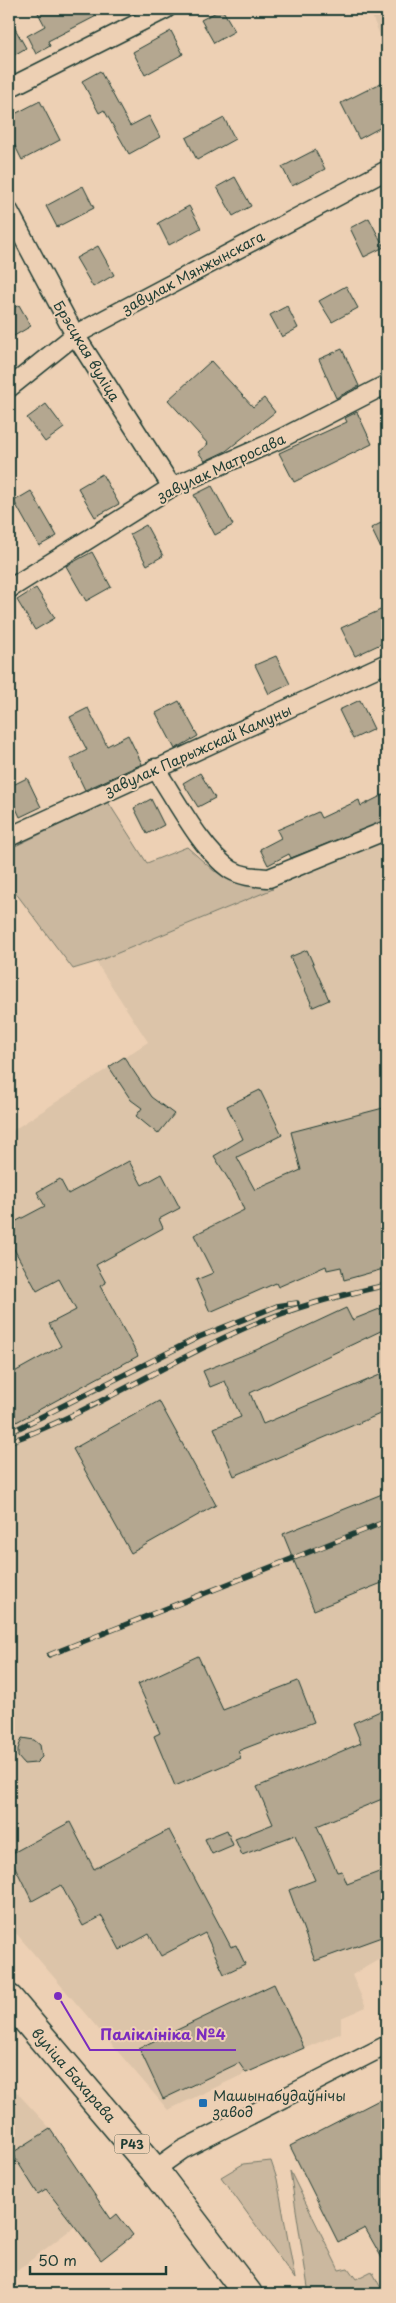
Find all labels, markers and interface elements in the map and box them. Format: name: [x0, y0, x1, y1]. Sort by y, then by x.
street label: завулак Мянжынскага: [117, 225, 268, 319]
street label: Брэсцкая вуліца: [48, 296, 126, 406]
street label: завулак Матросава: [153, 428, 289, 506]
street label: завулак Парыжскай Камуны: [100, 699, 295, 801]
callout: Паліклініка №4: [90, 2020, 236, 2050]
text: Паліклініка №4: [100, 2022, 226, 2045]
street label: вуліца Бахарава: [27, 2023, 121, 2127]
place label: Машынабудаўнічы завод: [212, 2085, 346, 2122]
marker: Машынабудаўнічы завод: [197, 2097, 209, 2109]
road number: Р43: [114, 2134, 150, 2154]
scale bar: [30, 2243, 166, 2275]
text: 50 m: [38, 2248, 77, 2271]

